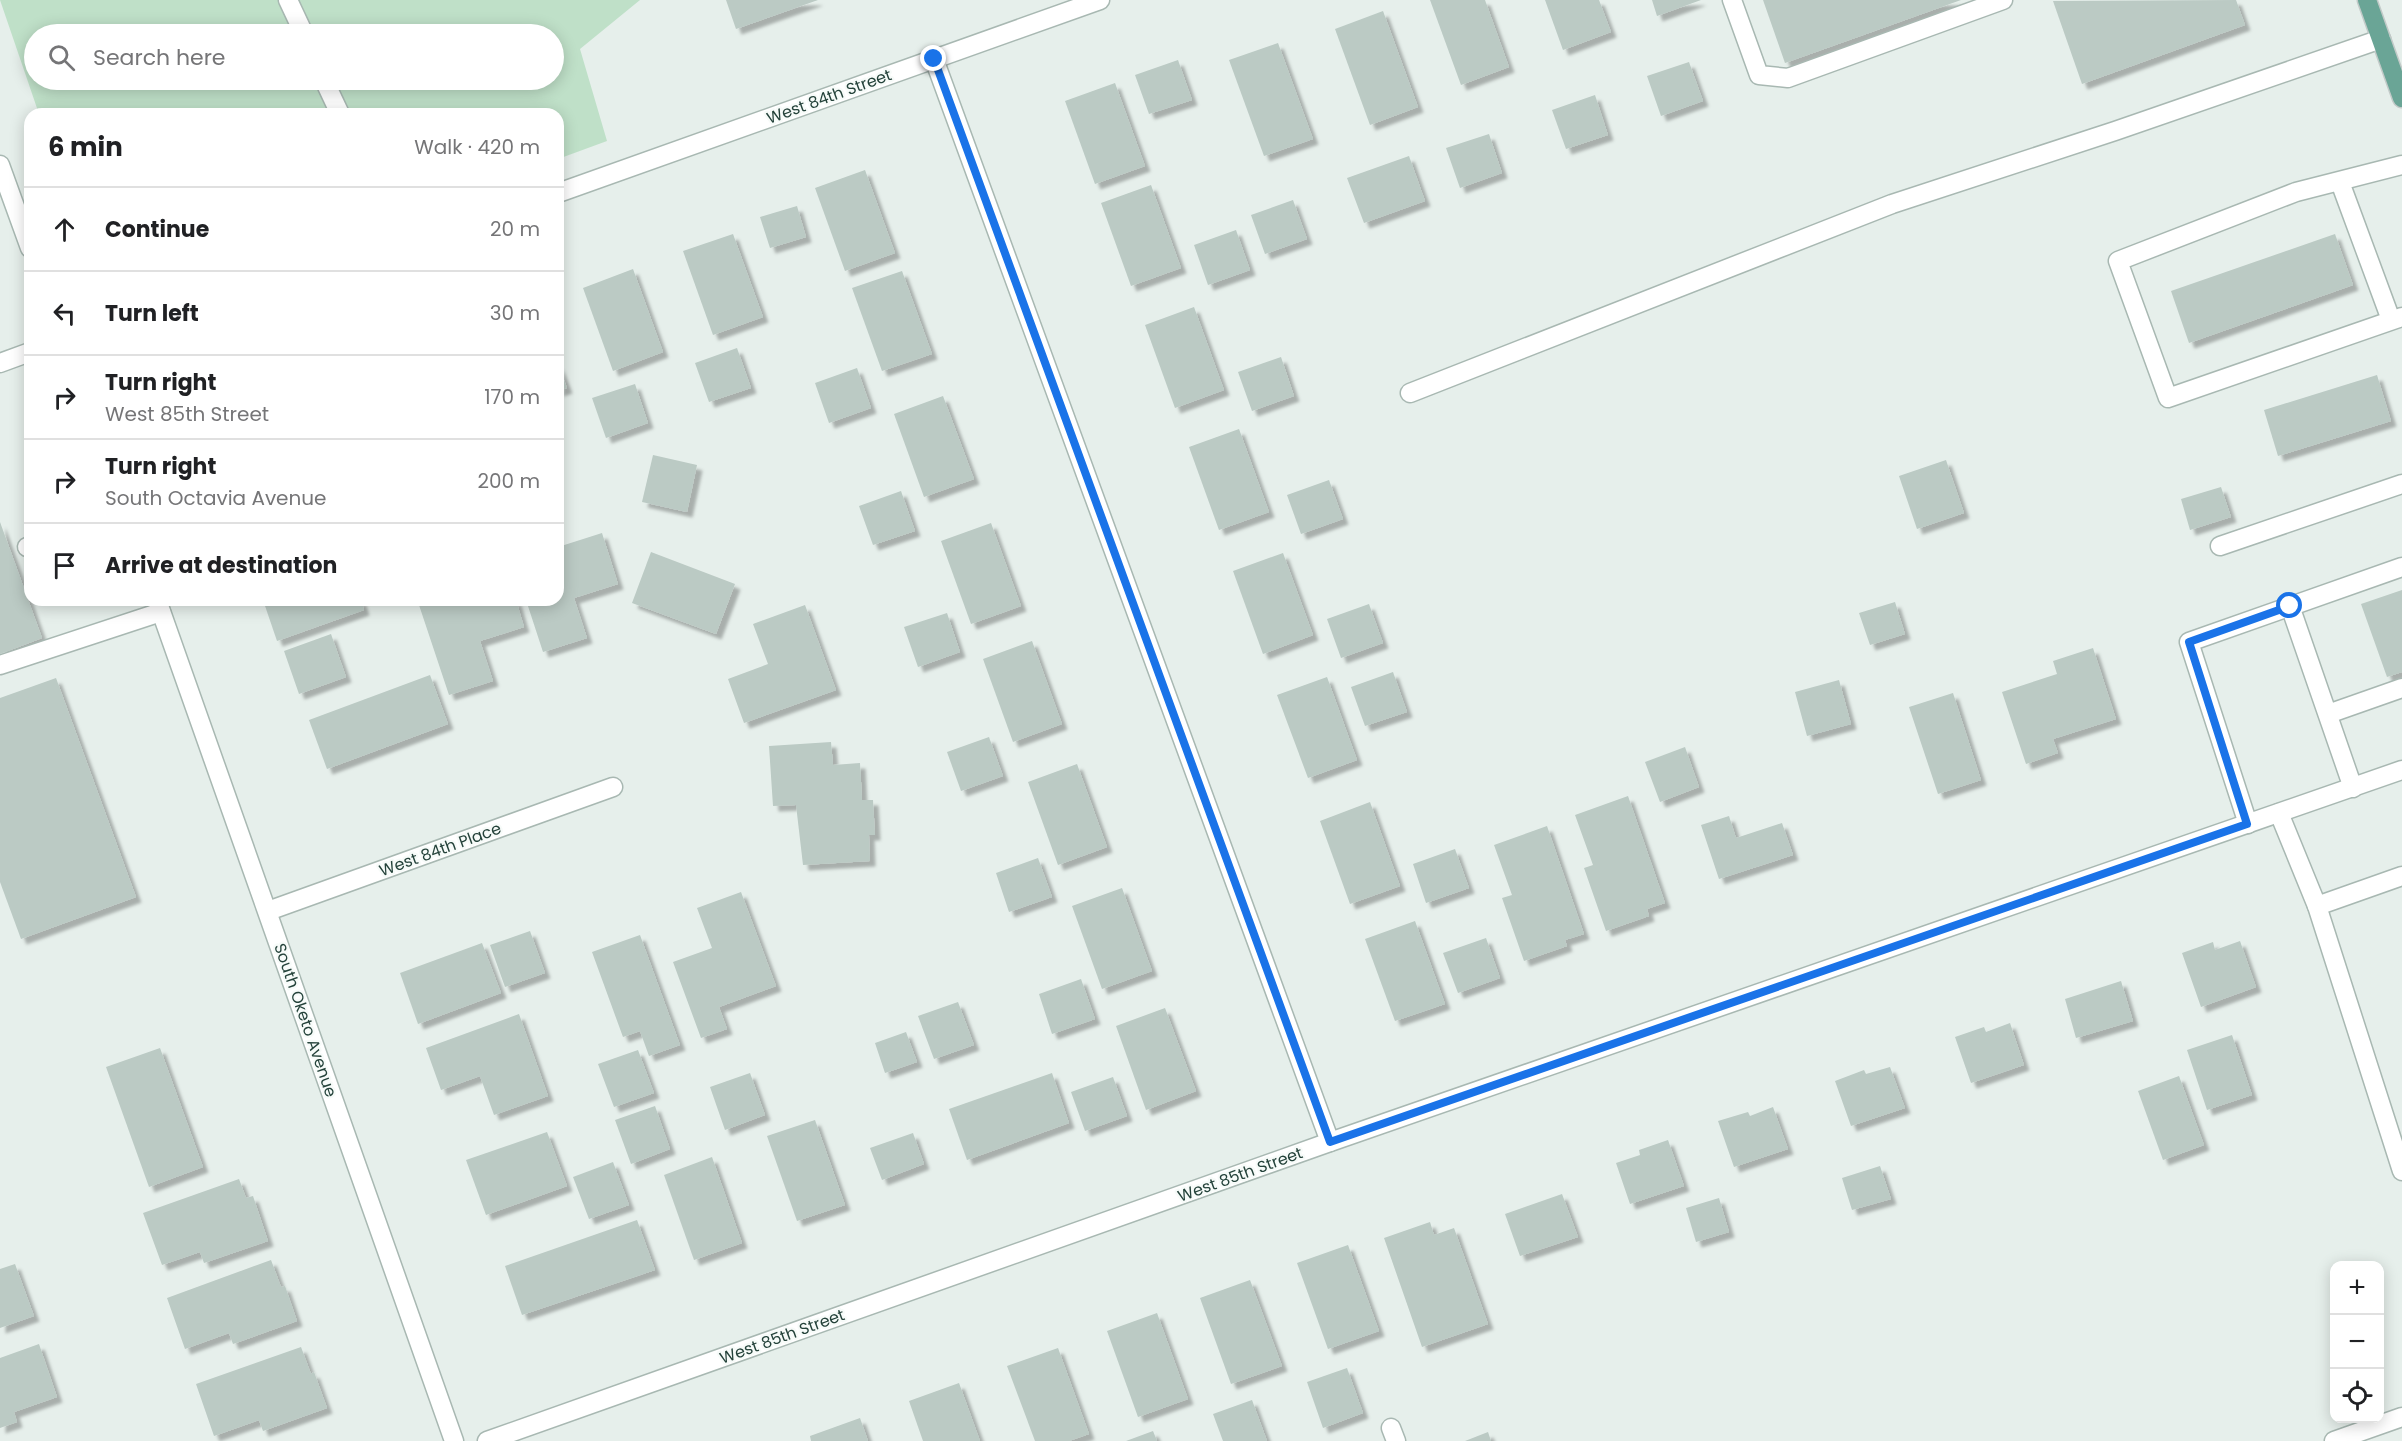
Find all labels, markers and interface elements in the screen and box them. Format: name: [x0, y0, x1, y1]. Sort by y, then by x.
search box: [24, 24, 564, 90]
icon: search: [45, 41, 78, 74]
text: Search here: [93, 42, 226, 73]
route end: [920, 45, 946, 71]
street label: West 84th Street: [764, 63, 895, 130]
text: 6 min: [48, 129, 123, 165]
text: Walk · 420 m: [414, 133, 540, 161]
icon: ahead: [48, 213, 81, 246]
text: Continue: [105, 214, 209, 245]
text: 20 m: [490, 215, 540, 243]
icon: left: [48, 297, 81, 330]
text: Turn left: [105, 298, 199, 329]
text: 30 m: [490, 299, 540, 327]
text: Turn right: [105, 367, 216, 398]
icon: right: [48, 381, 81, 414]
text: 170 m: [484, 383, 540, 411]
text: West 85th Street: [105, 400, 269, 428]
text: Turn right: [105, 451, 216, 482]
icon: right: [48, 465, 81, 498]
text: 200 m: [477, 467, 540, 495]
text: South Octavia Avenue: [105, 484, 327, 512]
icon: arrive: [48, 549, 81, 582]
text: Arrive at destination: [105, 550, 337, 581]
route start: [2276, 592, 2302, 618]
street label: West 84th Place: [376, 817, 504, 882]
street label: South Oketo Avenue: [268, 940, 343, 1100]
street label: West 85th Street: [1175, 1141, 1306, 1208]
map controls: [2330, 1261, 2384, 1423]
button: +: [2330, 1261, 2384, 1315]
street label: West 85th Street: [717, 1303, 848, 1370]
button: −: [2330, 1315, 2384, 1369]
button: locate: [2330, 1369, 2384, 1423]

